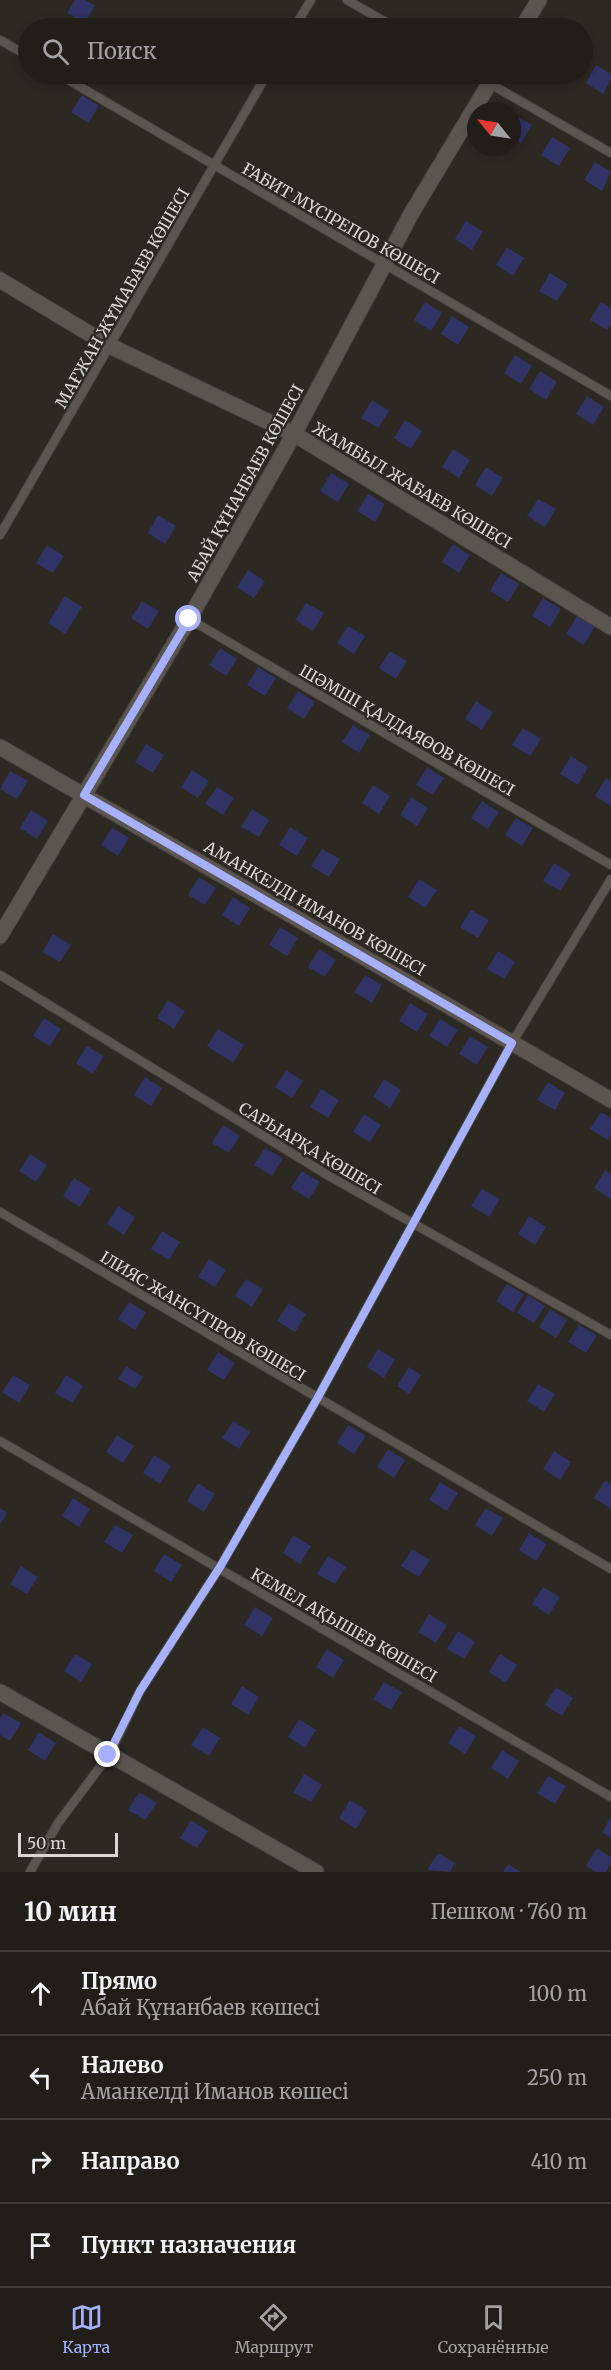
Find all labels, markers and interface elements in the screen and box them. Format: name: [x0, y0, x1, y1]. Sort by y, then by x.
search box: [18, 18, 593, 84]
icon: search: [39, 35, 72, 68]
text: Поиск: [87, 37, 157, 65]
north arrow: [467, 102, 521, 156]
street label: ҒАБИТ МҮСІРЕПОВ КӨШЕСІ: [239, 158, 443, 288]
street label: МАҒЖАН ЖҰМАБАЕВ КӨШЕСІ: [51, 184, 193, 412]
street label: АБАЙ ҚҰНАНБАЕВ КӨШЕСІ: [182, 381, 308, 586]
street label: ЖАМБЫЛ ЖАБАЕВ КӨШЕСІ: [309, 418, 515, 552]
route start: [175, 605, 201, 631]
street label: ШӘМШІ ҚАЛДАЯӨОВ КӨШЕСІ: [296, 660, 518, 800]
street label: АМАНКЕЛДІ ИМАНОВ КӨШЕСІ: [200, 836, 429, 980]
street label: САРЫАРҚА КӨШЕСІ: [235, 1098, 385, 1198]
street label: ІЛИЯС ЖАНСҮГІРОВ КӨШЕСІ: [97, 1247, 309, 1385]
street label: КЕМЕЛ АҚЫШЕВ КӨШЕСІ: [248, 1564, 440, 1686]
route end: [94, 1741, 120, 1767]
scale bar: [18, 1830, 118, 1858]
text: 50 m: [27, 1833, 66, 1853]
text: 10 мин: [24, 1895, 117, 1928]
text: Пешком · 760 m: [431, 1899, 587, 1924]
text: Прямо: [81, 1967, 157, 1995]
icon: ahead: [24, 1977, 57, 2010]
text: 100 m: [528, 1981, 587, 2006]
text: Абай Құнанбаев көшесі: [81, 1995, 320, 2020]
text: Налево: [81, 2051, 164, 2079]
icon: left: [24, 2061, 57, 2094]
text: 250 m: [527, 2065, 587, 2090]
text: Аманкелді Иманов көшесі: [81, 2079, 349, 2104]
icon: right: [24, 2145, 57, 2178]
text: Направо: [81, 2147, 180, 2175]
text: 410 m: [530, 2149, 587, 2174]
icon: arrive: [24, 2229, 57, 2262]
text: Пункт назначения: [81, 2231, 296, 2259]
tab: Карта: [62, 2301, 110, 2357]
tab: Маршрут: [235, 2301, 313, 2357]
tab: Сохранённые: [438, 2301, 549, 2357]

